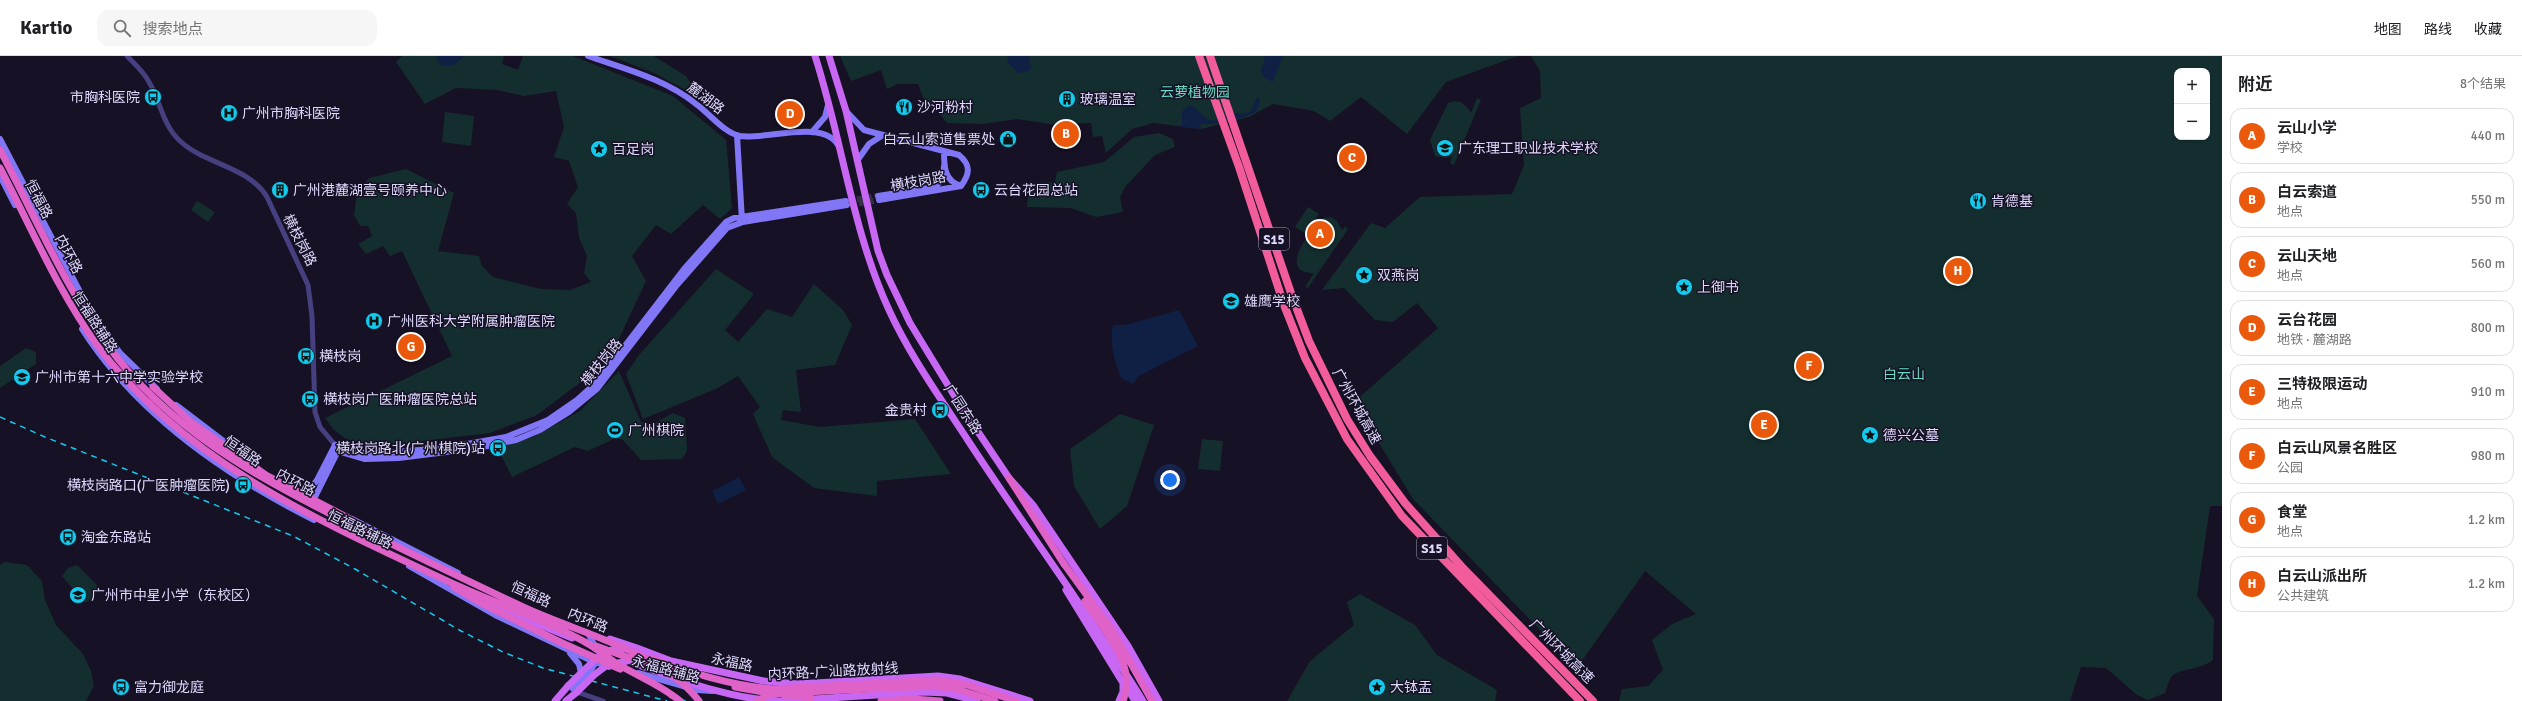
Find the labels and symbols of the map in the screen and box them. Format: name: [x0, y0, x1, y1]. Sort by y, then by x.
street label: 麓湖路: [684, 79, 728, 118]
park label: 云萝植物园: [1160, 84, 1230, 101]
bus stop icon: 市胸科医院: [143, 87, 163, 107]
place label: 市胸科医院: [70, 89, 140, 106]
building icon: 玻璃温室: [1057, 89, 1077, 109]
place label: 玻璃温室: [1080, 91, 1136, 108]
restaurant icon: 沙河粉村: [894, 97, 914, 117]
pin: D: [777, 99, 803, 129]
place label: 沙河粉村: [917, 99, 973, 116]
hospital icon: 广州市胸科医院: [219, 103, 239, 123]
place label: 广州市胸科医院: [242, 105, 340, 122]
pin: B: [1053, 119, 1079, 149]
shop icon: 白云山索道售票处: [998, 129, 1018, 149]
place label: 白云山索道售票处: [883, 131, 995, 148]
school or university icon: 广东理工职业技术学校: [1435, 138, 1455, 158]
place icon: 百足岗: [589, 139, 609, 159]
place label: 广东理工职业技术学校: [1458, 140, 1598, 157]
place label: 百足岗: [612, 141, 654, 158]
pin: C: [1339, 143, 1365, 173]
street label: 横枝岗路: [889, 168, 947, 195]
street label: 恒福路: [21, 177, 56, 222]
building icon: 广州港麓湖壹号颐养中心: [270, 180, 290, 200]
bus stop icon: 云台花园总站: [971, 180, 991, 200]
place label: 广州港麓湖壹号颐养中心: [293, 182, 447, 199]
place label: 云台花园总站: [994, 182, 1078, 199]
restaurant icon: 肯德基: [1968, 191, 1988, 211]
place label: 肯德基: [1991, 193, 2033, 210]
street label: 横枝岗路: [279, 211, 320, 269]
pin: A: [1307, 219, 1333, 249]
road number: S15: [1259, 228, 1289, 250]
street label: 内环路: [51, 232, 86, 277]
pin: H: [1945, 256, 1971, 286]
place icon: 双燕岗: [1354, 265, 1374, 285]
place label: 双燕岗: [1377, 267, 1419, 284]
place icon: 上御书: [1674, 277, 1694, 297]
place label: 上御书: [1697, 279, 1739, 296]
street label: 恒福路辅路: [68, 288, 121, 356]
school or university icon: 雄鹰学校: [1221, 291, 1241, 311]
place label: 雄鹰学校: [1244, 293, 1300, 310]
hospital icon: 广州医科大学附属肿瘤医院: [364, 311, 384, 331]
place label: 广州医科大学附属肿瘤医院: [387, 313, 555, 330]
pin: G: [398, 332, 424, 362]
street label: 横枝岗路: [577, 335, 626, 389]
bus stop icon: 横枝岗: [296, 346, 316, 366]
place label: 横枝岗: [319, 348, 361, 365]
pin: F: [1796, 351, 1822, 381]
street label: 广州环城高速: [1329, 365, 1384, 447]
park label: 白云山: [1883, 366, 1925, 383]
school or university icon: 广州市第十六中学实验学校: [12, 367, 32, 387]
place label: 广州市第十六中学实验学校: [35, 369, 203, 386]
street label: 广园东路: [940, 381, 985, 437]
bus stop icon: 横枝岗广医肿瘤医院总站: [300, 389, 320, 409]
place label: 横枝岗广医肿瘤医院总站: [323, 391, 477, 408]
bus stop icon: 金贵村: [930, 400, 950, 420]
place label: 金贵村: [885, 402, 927, 419]
pin: E: [1751, 410, 1777, 440]
sports icon: 广州棋院: [605, 420, 625, 440]
place label: 广州棋院: [628, 422, 684, 439]
place icon: 德兴公墓: [1860, 425, 1880, 445]
place label: 德兴公墓: [1883, 427, 1939, 444]
street label: 恒福路: [221, 432, 265, 470]
bus stop icon: 横枝岗路北(广州棋院)站: [488, 438, 508, 458]
place label: 横枝岗路北(广州棋院)站: [336, 440, 485, 457]
street label: 内环路: [273, 465, 318, 500]
your location: [1160, 470, 1180, 490]
bus stop icon: 横枝岗路口(广医肿瘤医院): [233, 475, 253, 495]
place label: 横枝岗路口(广医肿瘤医院): [67, 477, 230, 494]
street label: 恒福路辅路: [325, 506, 395, 552]
bus stop icon: 淘金东路站: [58, 527, 78, 547]
place label: 淘金东路站: [81, 529, 151, 546]
road number: S15: [1417, 537, 1447, 559]
street label: 恒福路: [508, 578, 553, 611]
school or university icon: 广州市中星小学（东校区）: [68, 585, 88, 605]
place label: 广州市中星小学（东校区）: [91, 587, 259, 604]
street label: 内环路: [565, 605, 610, 636]
street label: 广州环城高速: [1526, 616, 1597, 687]
street label: 永福路: [710, 650, 754, 675]
street label: 永福路辅路: [630, 652, 702, 687]
street label: 内环路-广汕路放射线: [767, 660, 899, 683]
bus stop icon: 富力御龙庭: [111, 677, 131, 697]
place icon: 大钵盂: [1367, 677, 1387, 697]
place label: 富力御龙庭: [134, 679, 204, 696]
place label: 大钵盂: [1390, 679, 1432, 696]

